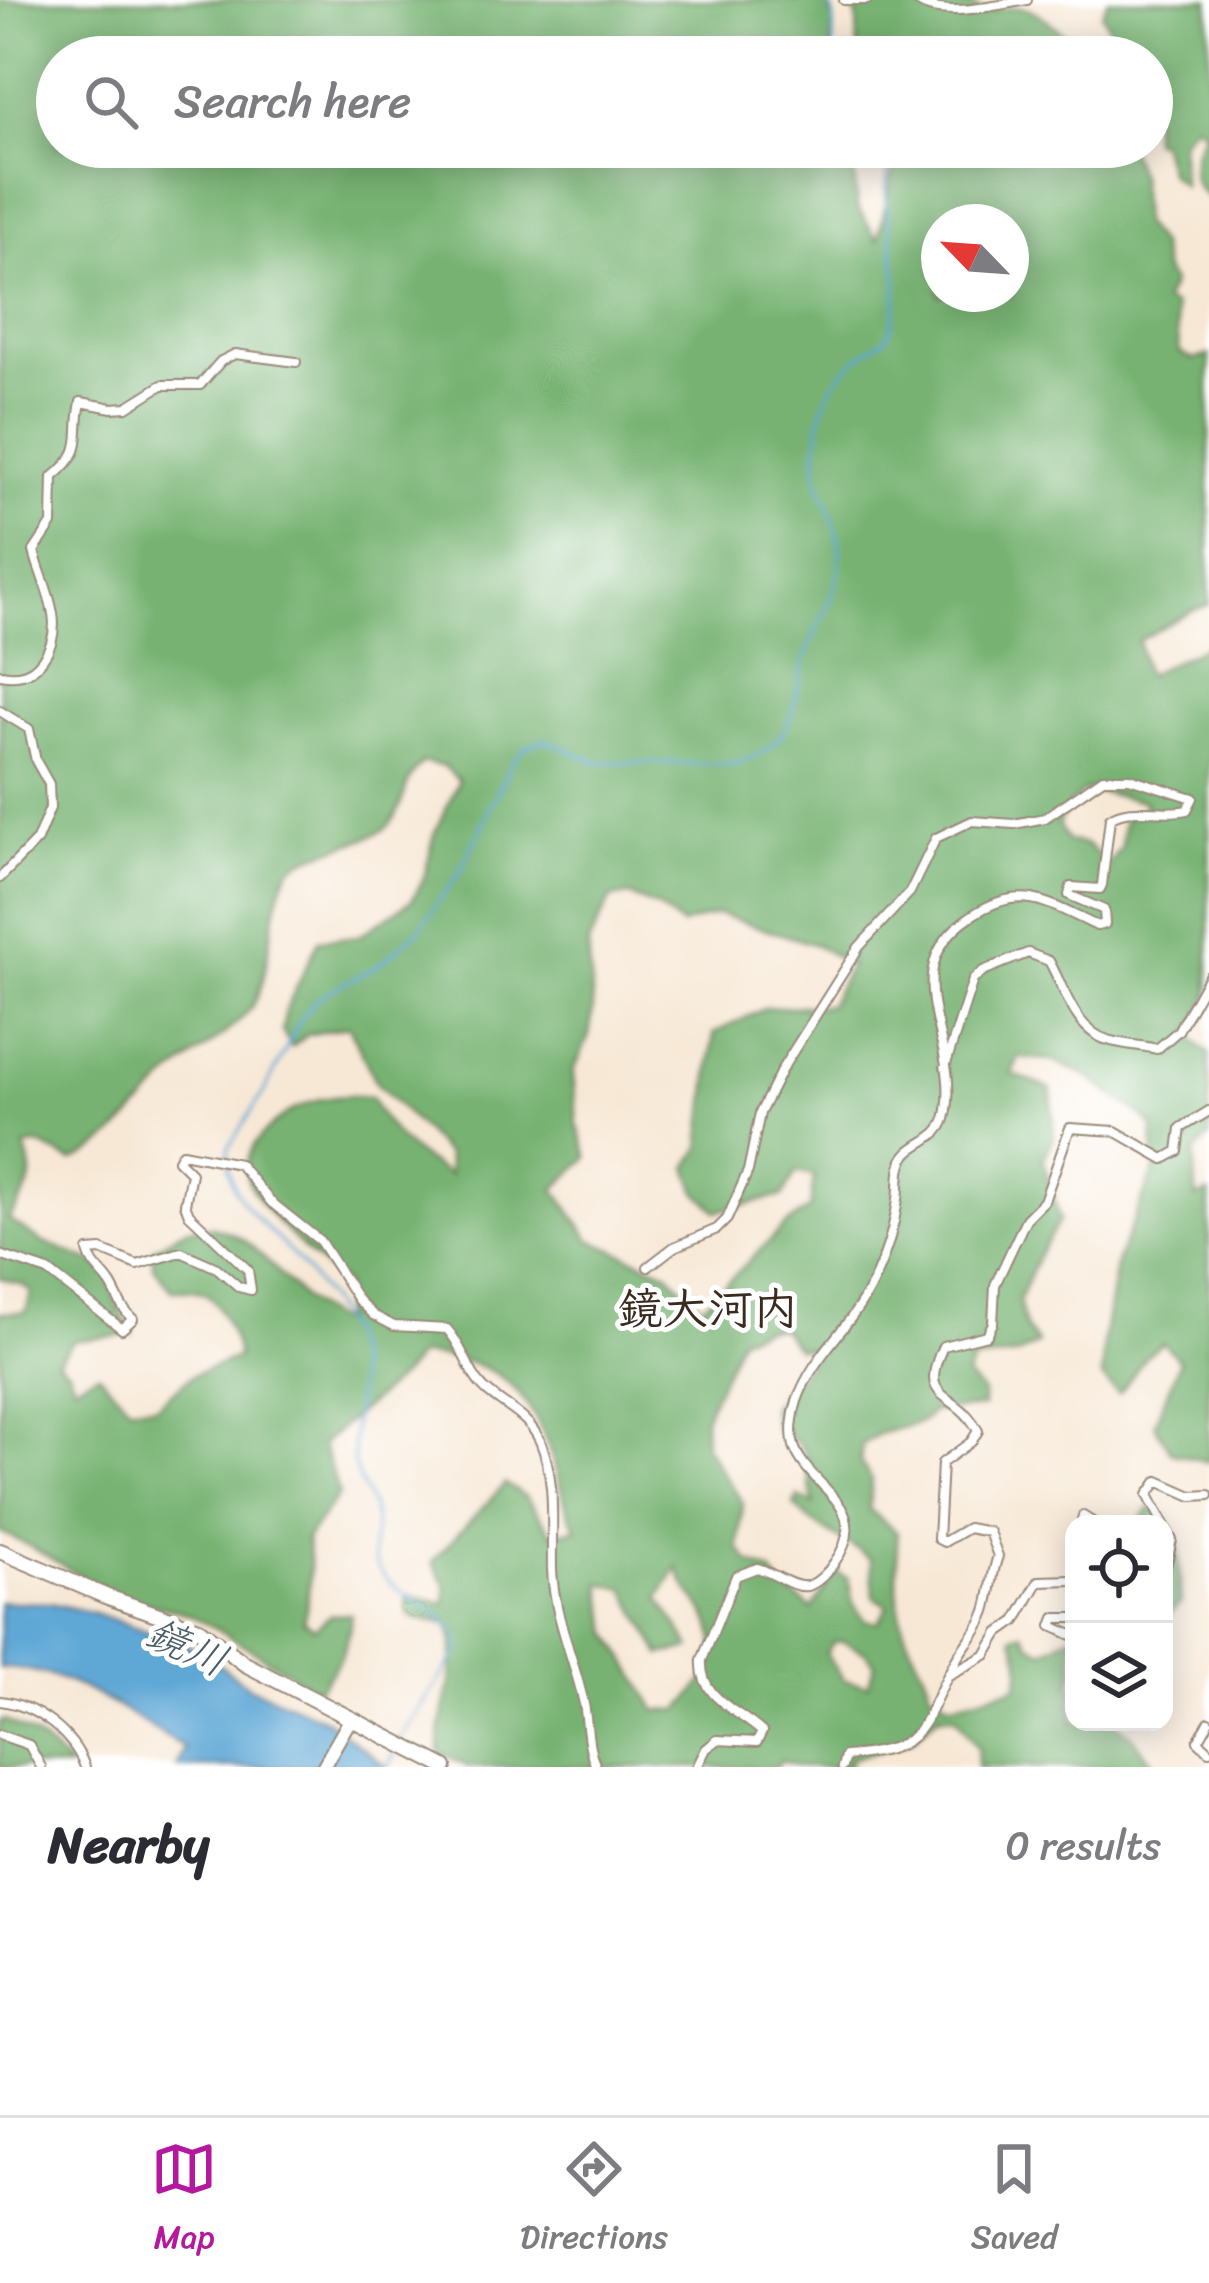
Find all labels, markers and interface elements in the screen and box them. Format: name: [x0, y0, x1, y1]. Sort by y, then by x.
search box: [36, 36, 1173, 168]
text: Search here: [174, 62, 411, 142]
icon: search: [78, 69, 144, 135]
north arrow: [921, 204, 1029, 312]
district label: 鏡大河内: [618, 1269, 798, 1349]
map controls: [1065, 1515, 1173, 1731]
button: locate: [1065, 1515, 1173, 1623]
water label: 鏡川: [134, 1596, 240, 1698]
button: layers: [1065, 1623, 1173, 1731]
text: Nearby: [48, 1800, 209, 1890]
text: 0 results: [1005, 1811, 1161, 1880]
tab: Map: [151, 2136, 217, 2266]
tab: Directions: [520, 2136, 668, 2266]
tab: Saved: [971, 2136, 1058, 2266]

